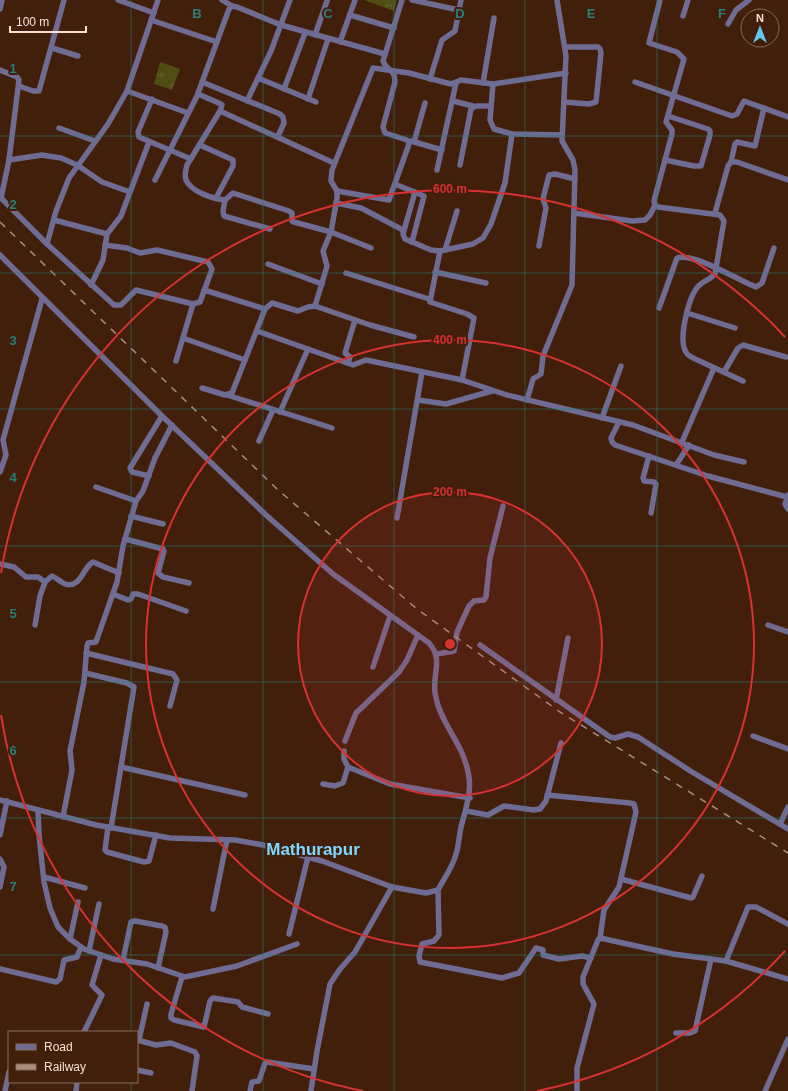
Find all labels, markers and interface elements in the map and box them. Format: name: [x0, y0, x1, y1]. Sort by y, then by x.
text: B: [192, 6, 202, 21]
text: C: [323, 6, 333, 21]
text: D: [455, 6, 465, 21]
text: E: [587, 6, 596, 21]
text: F: [718, 6, 726, 21]
scale bar: [10, 8, 86, 34]
north arrow: [740, 8, 780, 48]
text: N: [756, 12, 764, 24]
text: 100 m: [16, 15, 49, 29]
text: 1: [9, 61, 17, 76]
text: 600 m: [433, 182, 467, 196]
text: 2: [9, 197, 17, 212]
text: 3: [9, 333, 17, 348]
text: 400 m: [433, 333, 467, 347]
text: 4: [9, 470, 17, 485]
text: 200 m: [433, 485, 467, 499]
text: 5: [9, 606, 17, 621]
centre of rings: [443, 637, 457, 651]
text: 6: [9, 743, 17, 758]
district label: Mathurapur: [266, 840, 360, 859]
text: 7: [9, 879, 17, 894]
legend: [8, 1031, 138, 1083]
text: Road: [44, 1040, 73, 1054]
text: Railway: [44, 1060, 86, 1074]

